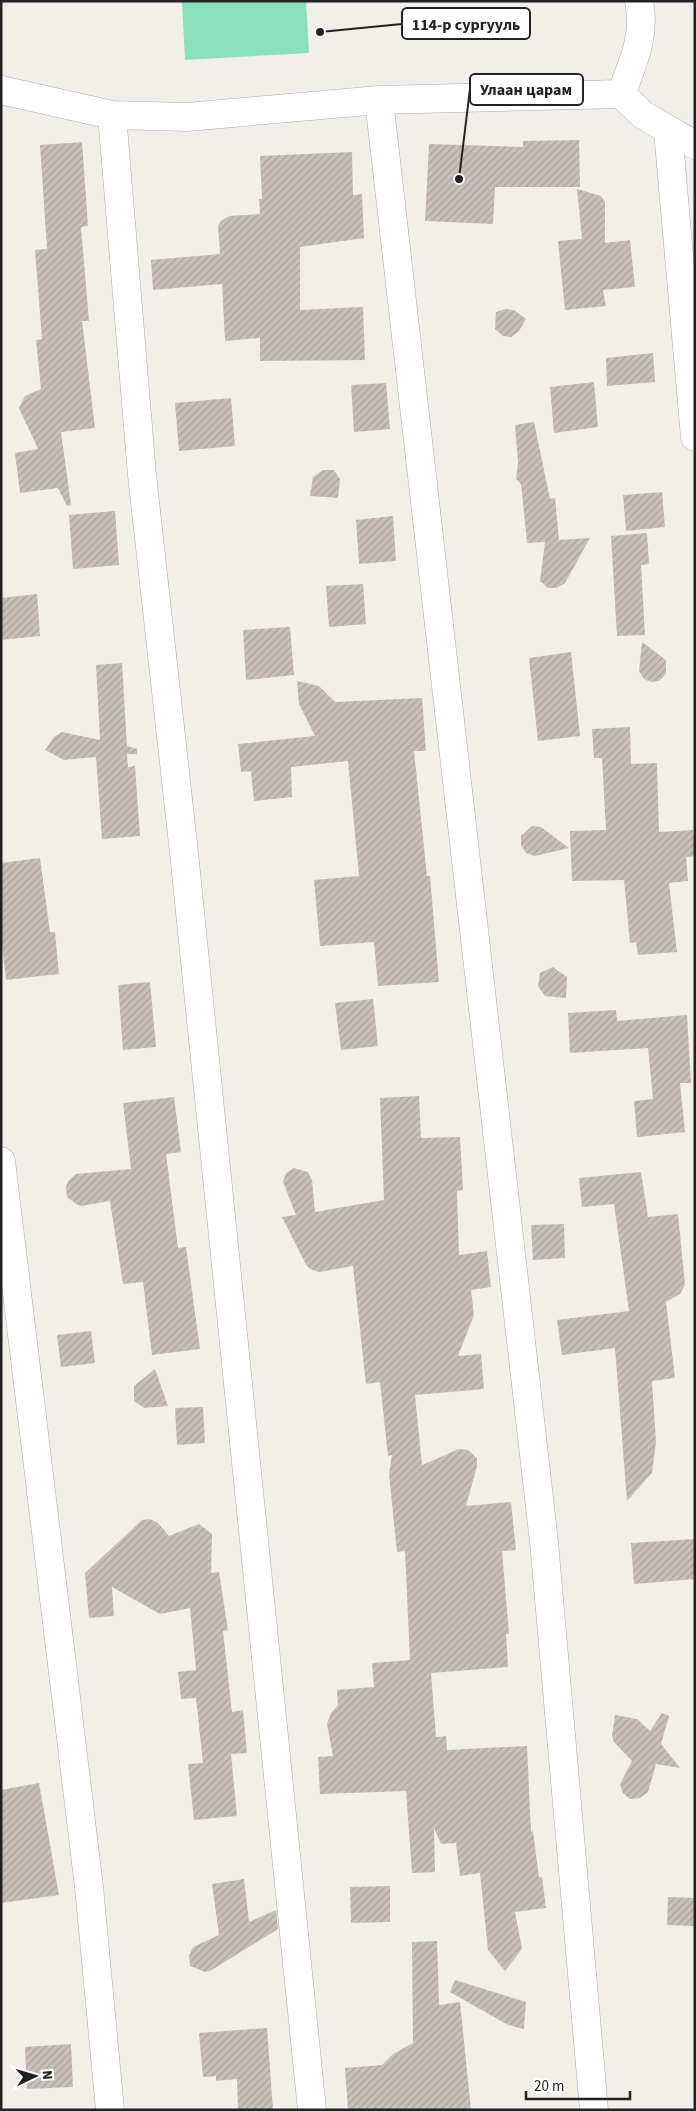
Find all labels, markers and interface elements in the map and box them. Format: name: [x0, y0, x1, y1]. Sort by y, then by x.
callout: 114-р сургууль: [402, 8, 530, 39]
text: 114-р сургууль: [412, 14, 520, 36]
callout: Улаан царам: [470, 74, 583, 105]
text: Улаан царам: [480, 79, 572, 101]
north arrow: [10, 2051, 60, 2101]
scale bar: [526, 2068, 630, 2100]
text: N: [37, 2069, 57, 2080]
text: 20 m: [534, 2076, 564, 2097]

